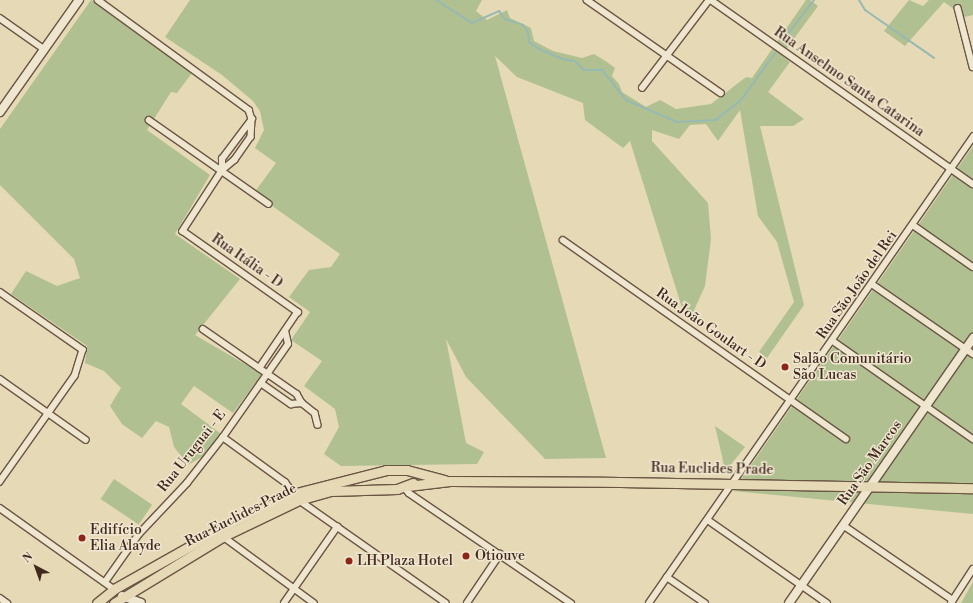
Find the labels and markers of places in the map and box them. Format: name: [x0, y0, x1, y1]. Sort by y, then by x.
place label: Salão Comunitário São Lucas: [793, 351, 912, 384]
marker: Salão Comunitário São Lucas: [780, 362, 790, 372]
place label: Edifício Elia Alayde: [90, 522, 161, 554]
marker: Edifício Elia Alayde: [77, 533, 87, 543]
place label: Otiouve: [475, 548, 525, 564]
marker: Otiouve: [460, 550, 472, 562]
place label: LH Plaza Hotel: [357, 553, 453, 569]
marker: LH Plaza Hotel: [344, 556, 354, 566]

